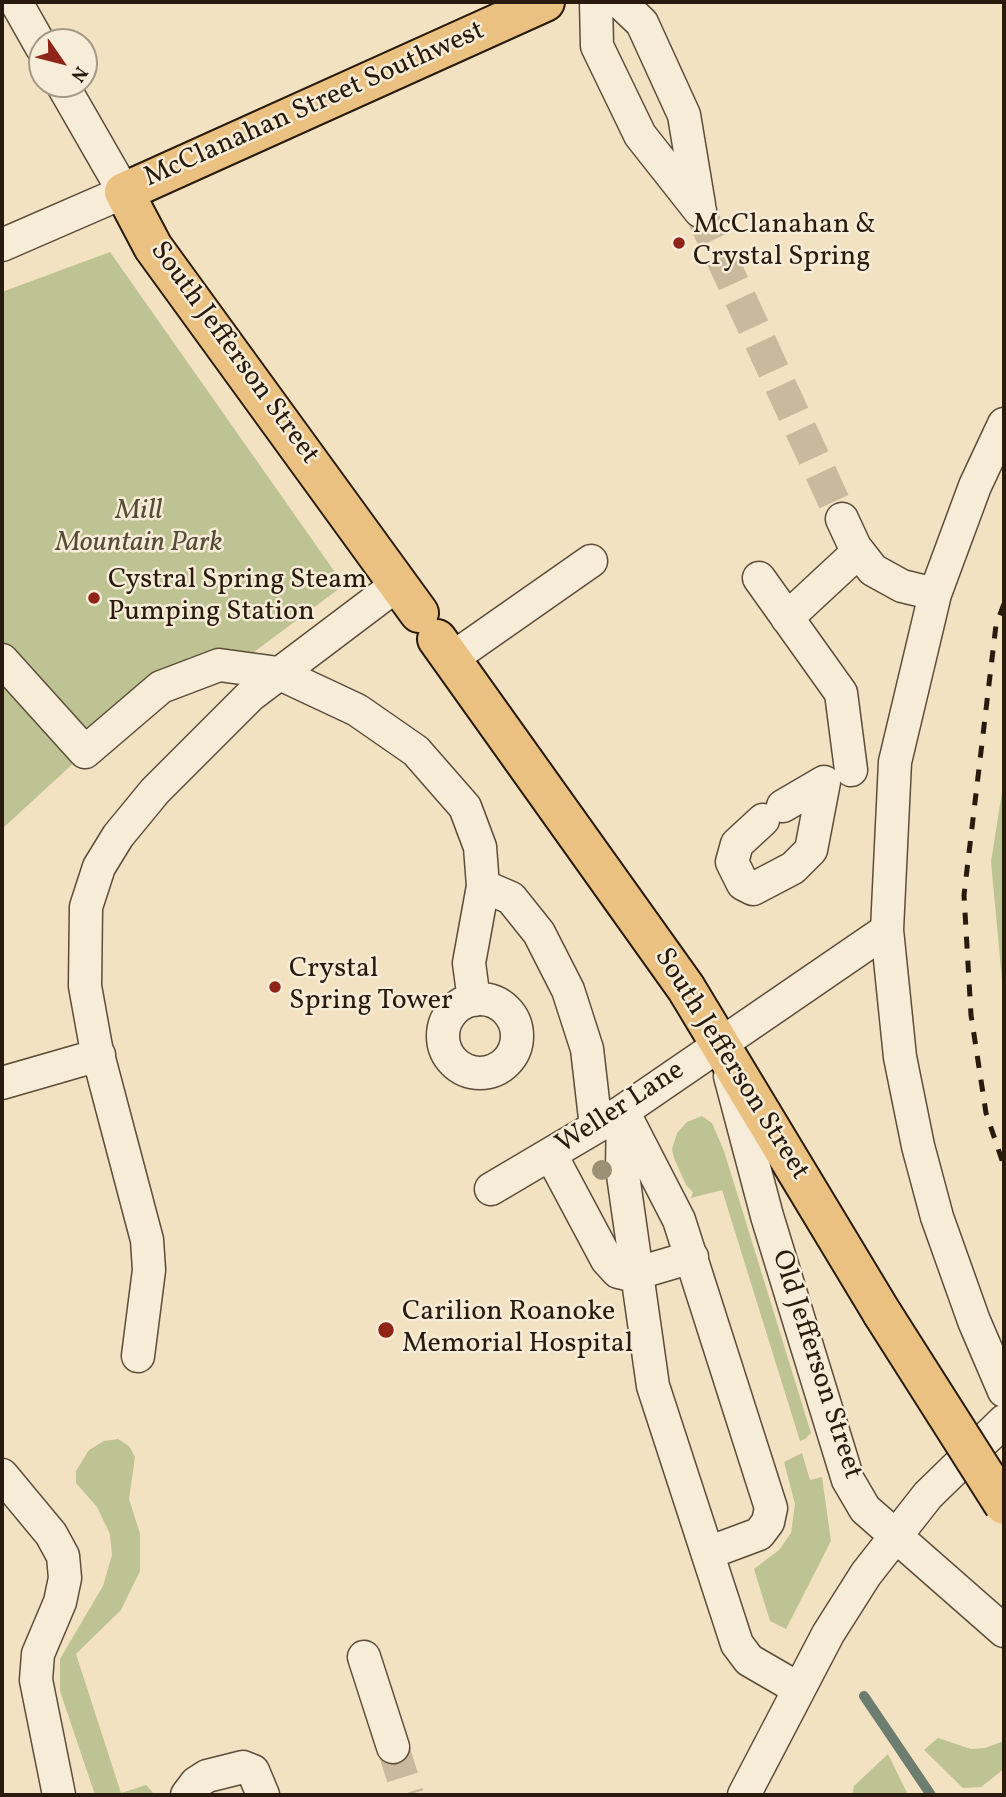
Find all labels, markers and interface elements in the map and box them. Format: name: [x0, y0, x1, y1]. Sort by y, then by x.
street label: McClanahan Street Southwest: [140, 16, 490, 196]
north arrow: [28, 28, 98, 98]
text: N: [64, 61, 93, 87]
place label: McClanahan & Crystal Spring: [693, 210, 876, 276]
marker: McClanahan & Crystal Spring: [671, 235, 687, 251]
street label: South Jefferson Street: [141, 236, 325, 472]
park label: Mill Mountain Park: [56, 496, 222, 562]
place label: Cystral Spring Steam Pumping Station: [108, 565, 367, 631]
marker: Cystral Spring Steam Pumping Station: [86, 590, 102, 606]
street label: South Jefferson Street: [645, 943, 815, 1187]
place label: Crystal Spring Tower: [289, 954, 453, 1020]
marker: Crystal Spring Tower: [267, 979, 283, 995]
street label: Weller Lane: [551, 1055, 691, 1163]
street label: Old Jefferson Street: [762, 1246, 868, 1484]
place label: Carilion Roanoke Memorial Hospital: [402, 1297, 633, 1363]
marker: Carilion Roanoke Memorial Hospital: [376, 1320, 396, 1340]

